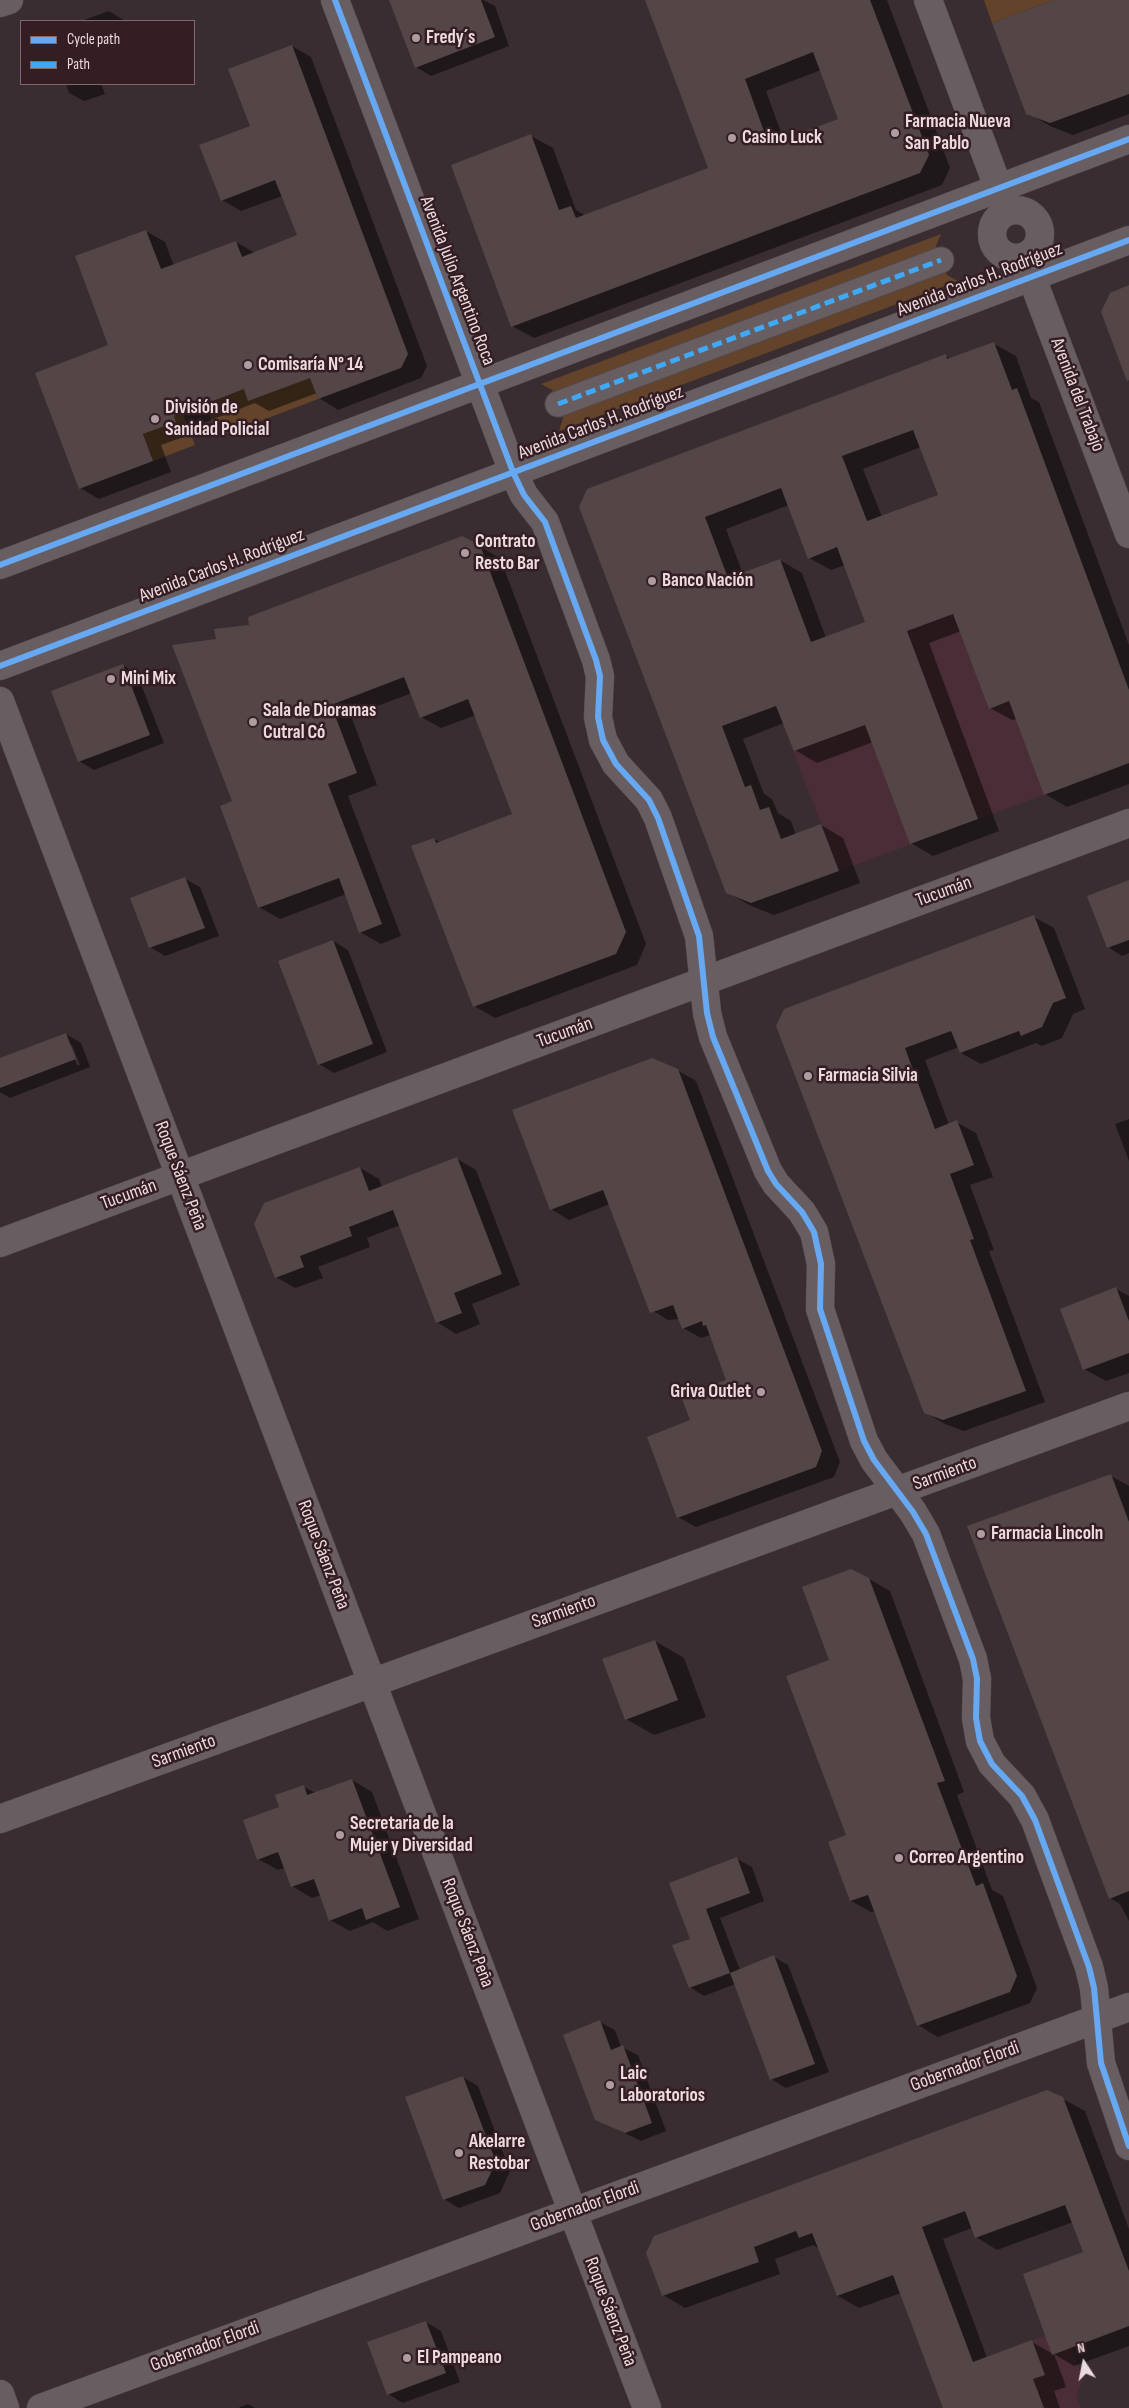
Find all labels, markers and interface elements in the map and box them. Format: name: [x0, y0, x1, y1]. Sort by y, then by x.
legend: [20, 20, 195, 85]
place label: Fredy´s: [426, 27, 475, 49]
text: Cycle path: [67, 30, 120, 49]
marker: Fredy´s: [410, 32, 422, 44]
text: Path: [67, 55, 90, 74]
place label: Farmacia Nueva San Pablo: [905, 111, 1011, 155]
place label: Casino Luck: [742, 127, 822, 149]
marker: Farmacia Nueva San Pablo: [889, 127, 901, 139]
marker: Casino Luck: [726, 132, 738, 144]
street label: Avenida Julio Argentino Roca: [414, 193, 500, 369]
street label: Avenida Carlos H. Rodríguez: [894, 238, 1066, 322]
street label: Avenida del Trabajo: [1045, 335, 1109, 455]
place label: Comisaría N° 14: [258, 354, 363, 376]
marker: Comisaría N° 14: [242, 359, 254, 371]
street label: Avenida Carlos H. Rodríguez: [515, 381, 687, 465]
place label: División de Sanidad Policial: [165, 397, 269, 441]
marker: División de Sanidad Policial: [149, 413, 161, 425]
street label: Avenida Carlos H. Rodríguez: [136, 524, 308, 608]
place label: Contrato Resto Bar: [475, 531, 540, 575]
marker: Contrato Resto Bar: [459, 547, 471, 559]
place label: Banco Nación: [662, 570, 753, 592]
marker: Banco Nación: [646, 575, 658, 587]
place label: Mini Mix: [121, 668, 176, 690]
marker: Mini Mix: [105, 673, 117, 685]
place label: Sala de Dioramas Cutral Có: [263, 700, 376, 744]
marker: Sala de Dioramas Cutral Có: [247, 716, 259, 728]
street label: Tucumán: [913, 871, 975, 913]
street label: Tucumán: [534, 1012, 596, 1054]
place label: Farmacia Silvia: [818, 1065, 918, 1087]
marker: Farmacia Silvia: [802, 1070, 814, 1082]
street label: Roque Sáenz Peña: [149, 1118, 211, 1234]
street label: Tucumán: [98, 1174, 160, 1216]
place label: Griva Outlet: [670, 1381, 751, 1403]
marker: Griva Outlet: [755, 1386, 767, 1398]
street label: Sarmiento: [910, 1452, 980, 1496]
street label: Roque Sáenz Peña: [292, 1497, 354, 1613]
place label: Farmacia Lincoln: [991, 1523, 1103, 1545]
marker: Farmacia Lincoln: [975, 1528, 987, 1540]
street label: Sarmiento: [529, 1590, 599, 1634]
street label: Sarmiento: [149, 1730, 219, 1774]
place label: Secretaria de la Mujer y Diversidad: [350, 1813, 473, 1857]
marker: Secretaria de la Mujer y Diversidad: [334, 1829, 346, 1841]
place label: Correo Argentino: [909, 1847, 1024, 1869]
marker: Correo Argentino: [893, 1852, 905, 1864]
street label: Roque Sáenz Peña: [436, 1875, 498, 1991]
street label: Gobernador Elordi: [908, 2037, 1022, 2097]
place label: Laic Laboratorios: [620, 2063, 705, 2107]
marker: Laic Laboratorios: [604, 2079, 616, 2091]
place label: Akelarre Restobar: [469, 2131, 530, 2175]
marker: Akelarre Restobar: [453, 2147, 465, 2159]
street label: Gobernador Elordi: [528, 2177, 642, 2237]
street label: Roque Sáenz Peña: [579, 2254, 641, 2370]
street label: Gobernador Elordi: [148, 2317, 262, 2377]
north arrow: [1059, 2338, 1109, 2388]
text: N: [1076, 2339, 1086, 2357]
place label: El Pampeano: [417, 2347, 502, 2369]
marker: El Pampeano: [401, 2352, 413, 2364]

